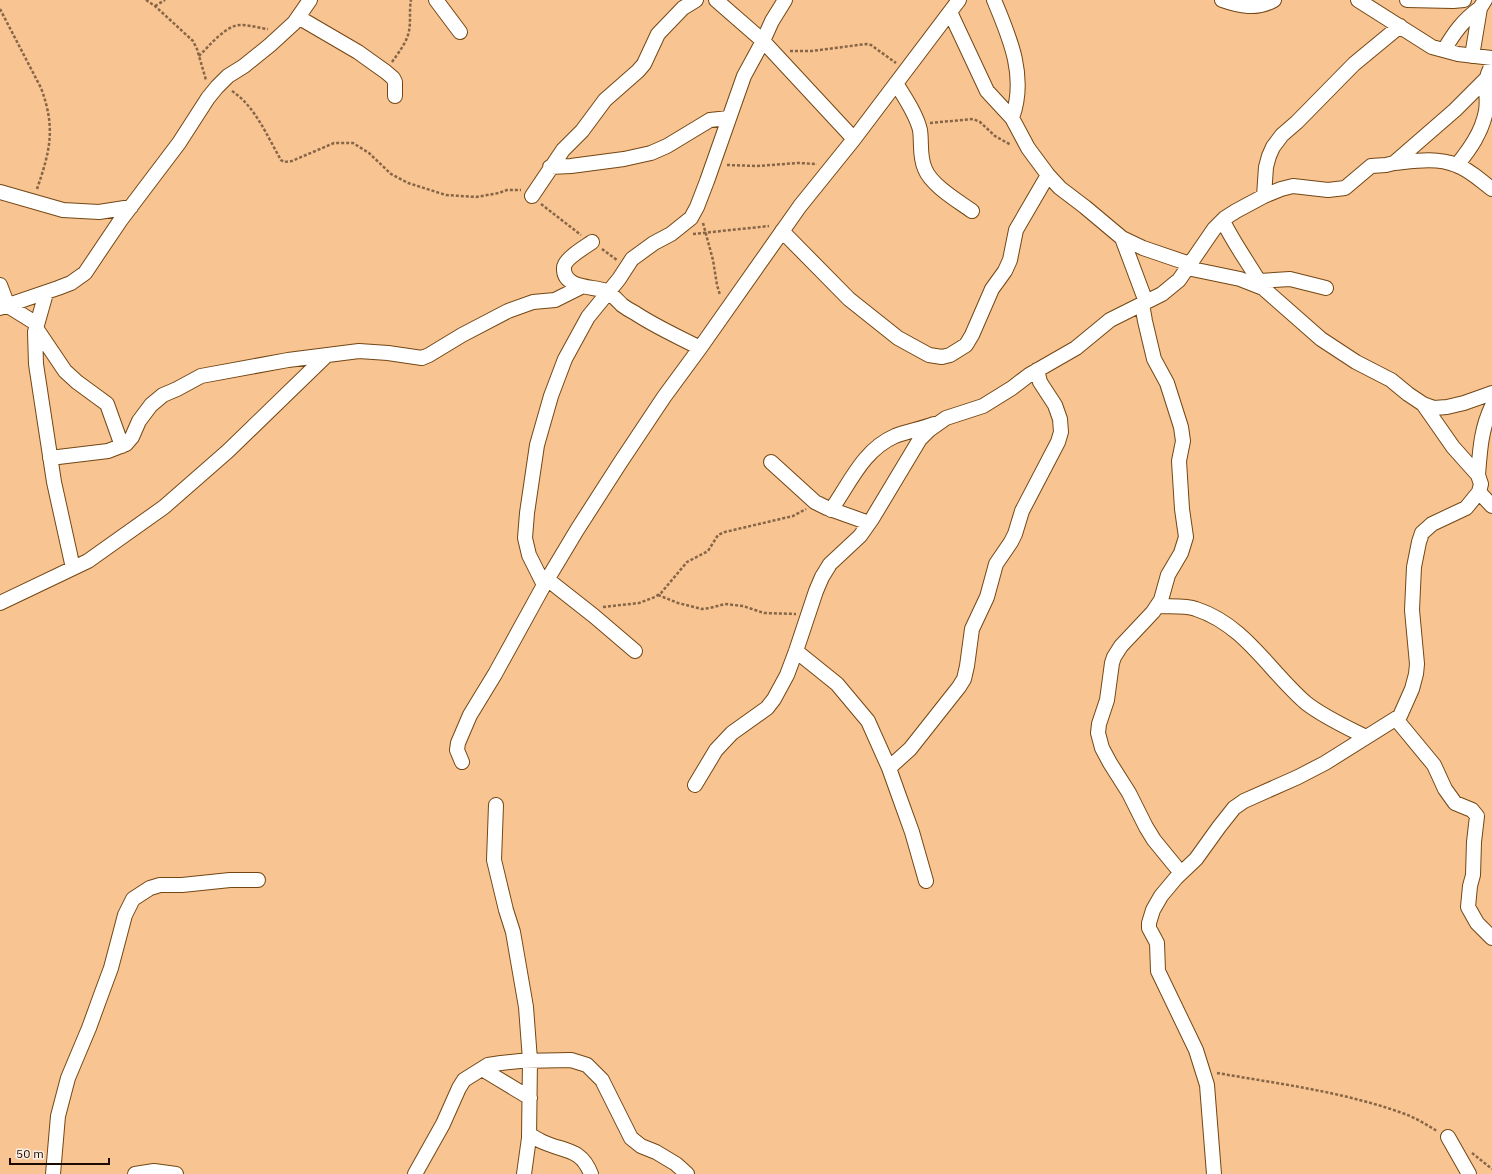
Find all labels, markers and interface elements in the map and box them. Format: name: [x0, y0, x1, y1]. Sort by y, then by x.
scale bar: [10, 1140, 109, 1166]
text: 50 m: [16, 1146, 44, 1161]

